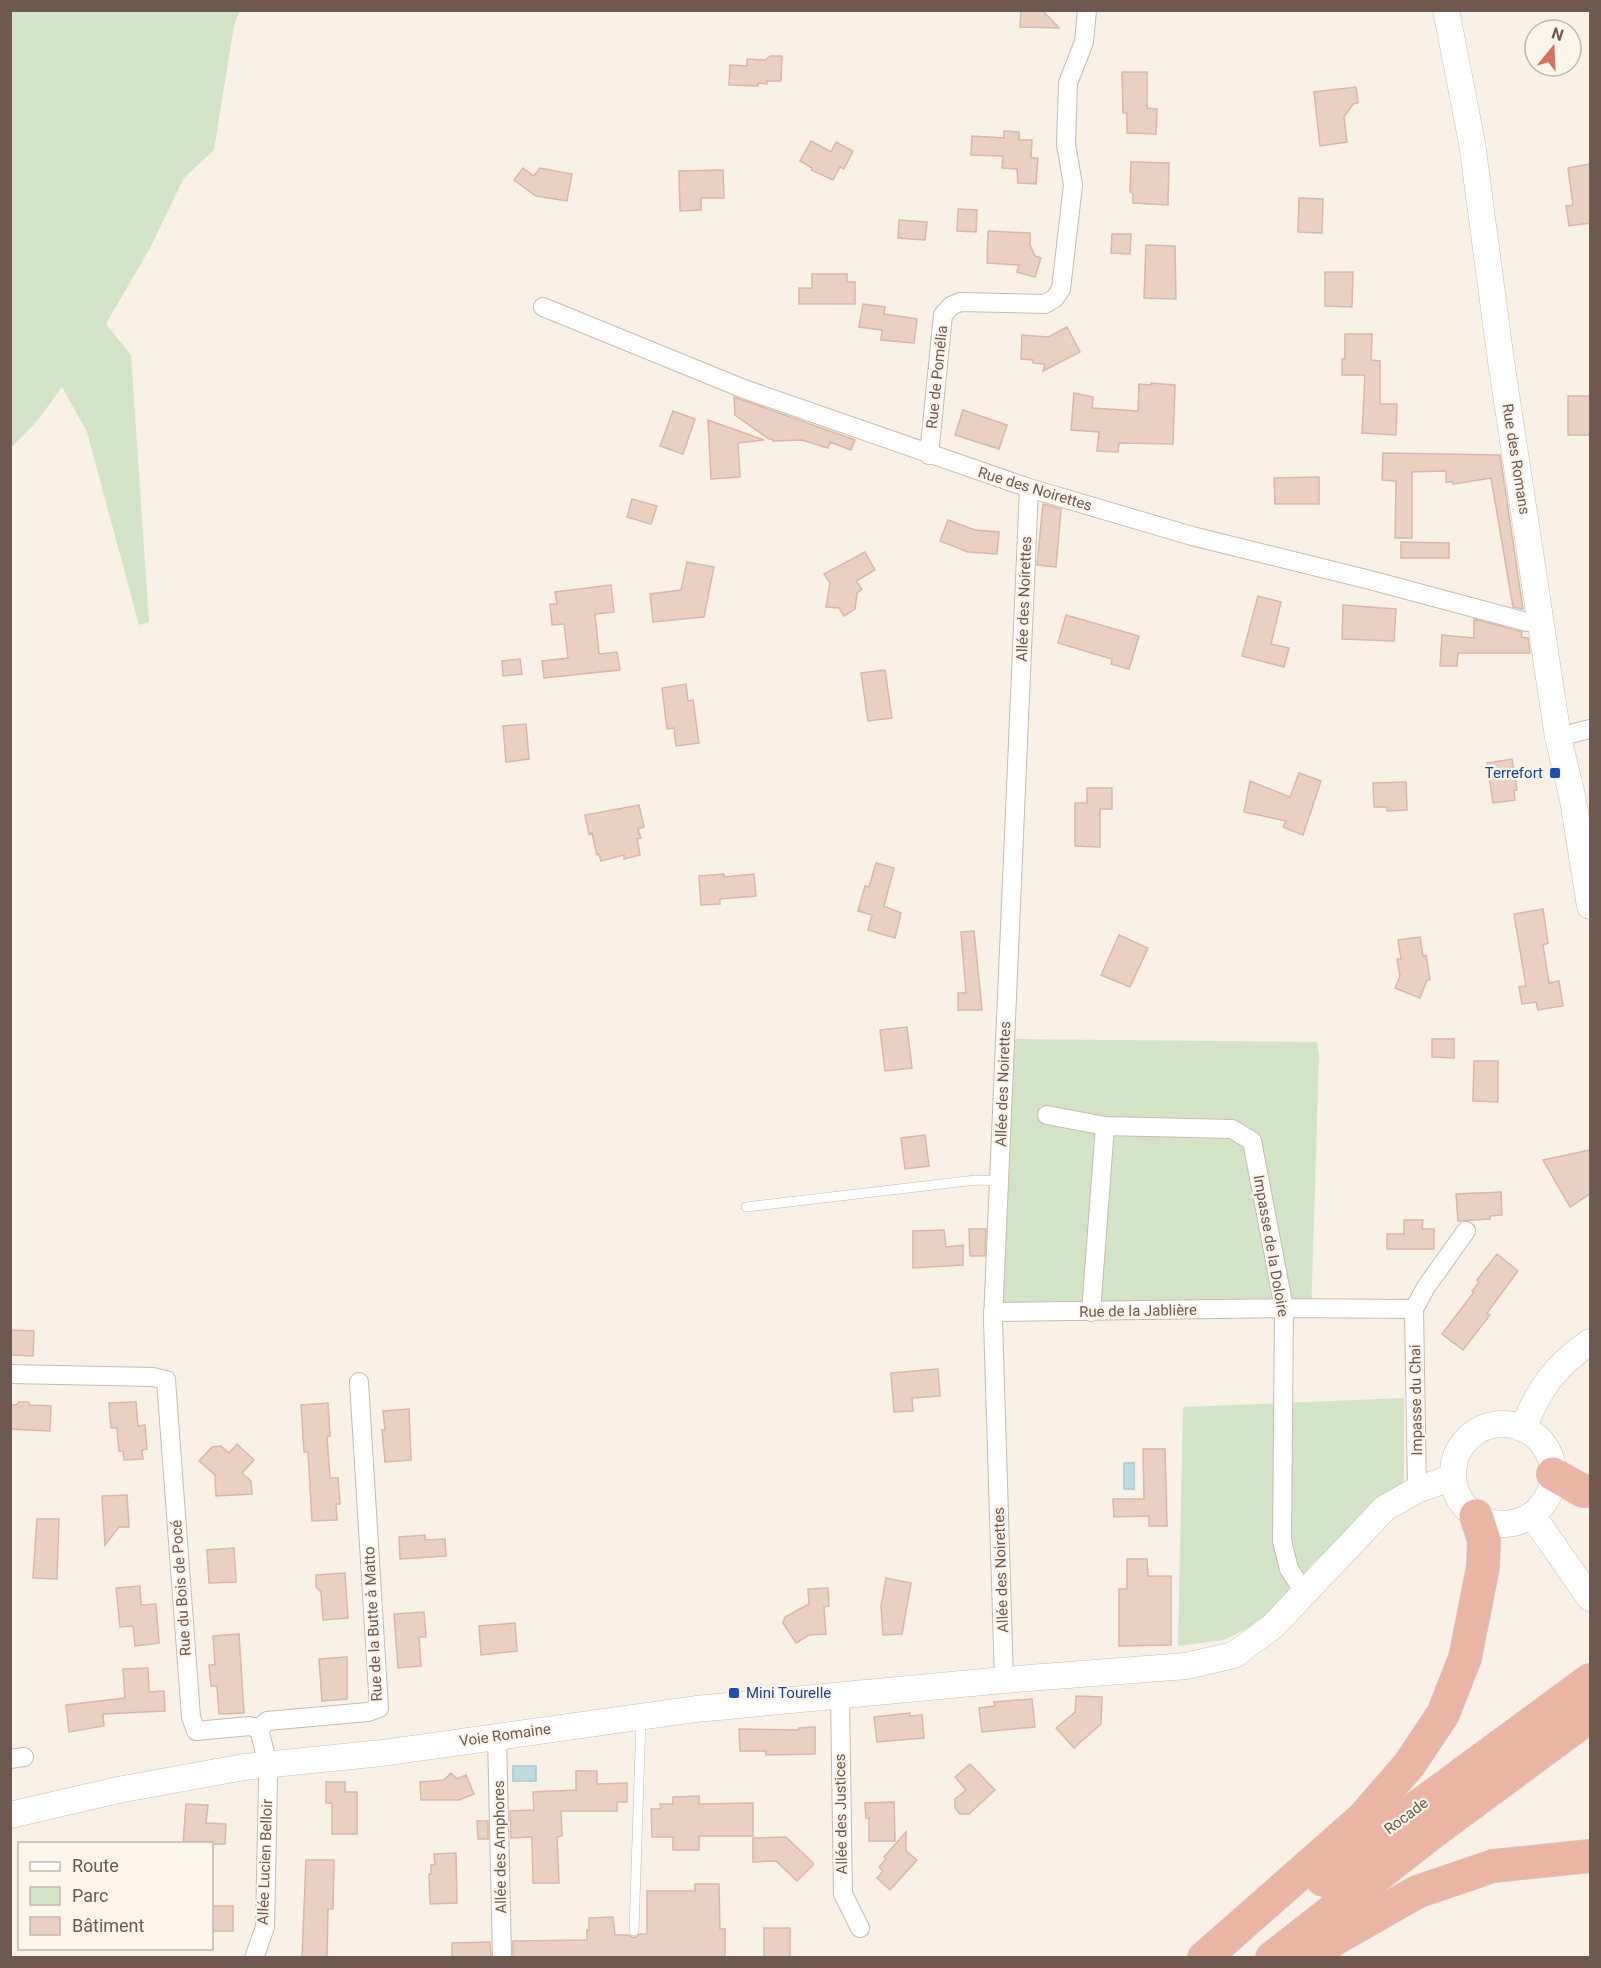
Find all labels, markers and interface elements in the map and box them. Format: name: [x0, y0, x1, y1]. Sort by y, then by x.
north arrow: [1523, 18, 1583, 78]
text: N: [1549, 23, 1566, 45]
street label: Rue de Pomélia: [923, 324, 951, 430]
street label: Rue des Romans: [1498, 402, 1534, 516]
street label: Rue des Noirettes: [976, 463, 1094, 515]
street label: Allée des Noirettes: [1013, 536, 1035, 662]
place label: Terrefort: [1485, 764, 1543, 782]
marker: Terrefort: [1548, 766, 1562, 780]
street label: Allée des Noirettes: [992, 1021, 1014, 1147]
street label: Impasse de la Doloire: [1250, 1174, 1292, 1318]
street label: Rue de la Jablière: [1079, 1301, 1197, 1321]
street label: Impasse du Chai: [1406, 1344, 1426, 1456]
street label: Allée des Noirettes: [990, 1507, 1012, 1633]
street label: Rue du Bois de Pocé: [167, 1519, 195, 1657]
street label: Rue de la Butte à Matto: [360, 1546, 386, 1702]
place label: Mini Tourelle: [746, 1684, 831, 1702]
marker: Mini Tourelle: [727, 1686, 741, 1700]
street label: Voie Romaine: [458, 1720, 552, 1750]
street label: Allée des Justices: [831, 1753, 851, 1875]
street label: Allée des Amphores: [490, 1780, 510, 1914]
street label: Rocade: [1381, 1794, 1432, 1838]
street label: Allée Lucien Belloir: [254, 1799, 276, 1925]
legend: [18, 1842, 213, 1950]
text: Route: [72, 1855, 119, 1876]
text: Parc: [72, 1885, 108, 1906]
text: Bâtiment: [72, 1915, 145, 1936]

